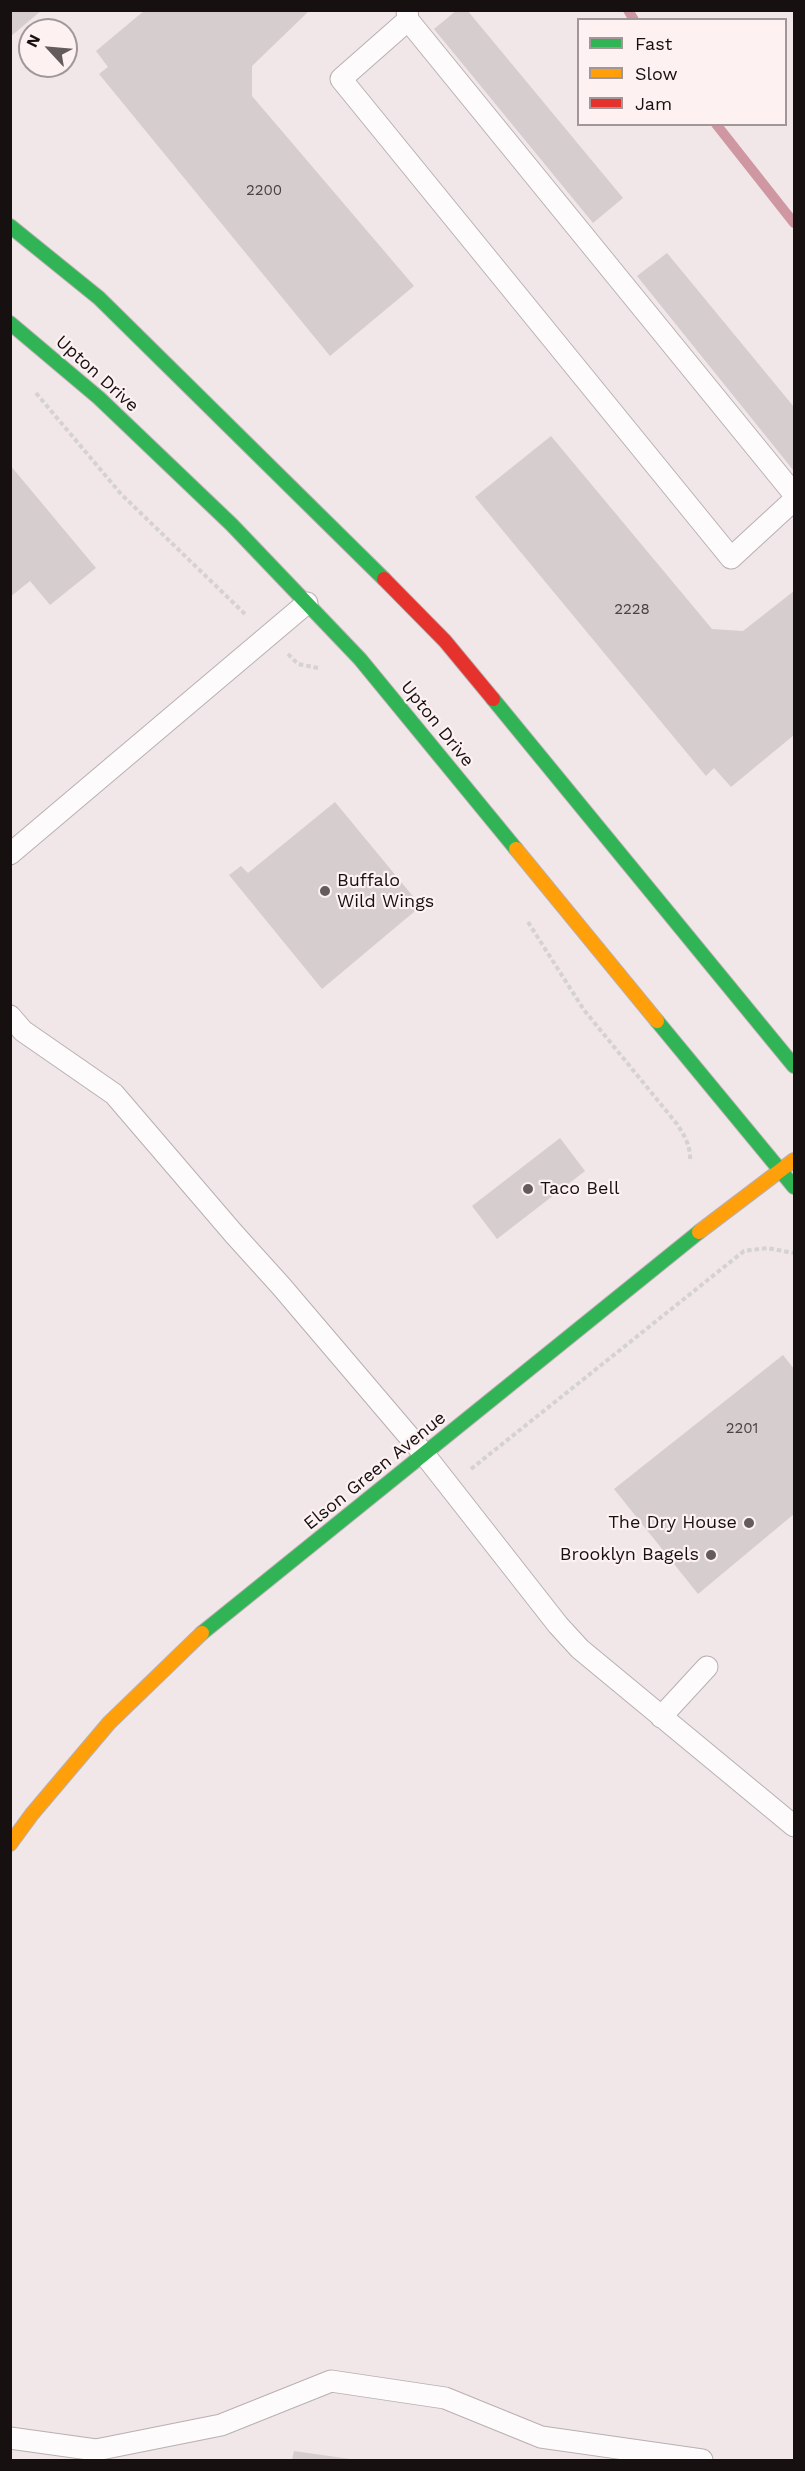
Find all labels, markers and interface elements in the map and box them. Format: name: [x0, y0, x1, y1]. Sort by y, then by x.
north arrow: [18, 18, 78, 78]
legend: [577, 18, 787, 126]
text: N: [22, 31, 44, 50]
text: Fast: [635, 33, 672, 54]
text: Slow: [635, 63, 678, 84]
text: Jam: [635, 93, 672, 114]
house number: 2200: [246, 182, 282, 200]
street label: Upton Drive: [51, 331, 143, 417]
house number: 2228: [614, 601, 650, 619]
street label: Upton Drive: [396, 677, 478, 771]
place label: Buffalo Wild Wings: [337, 870, 434, 912]
marker: Buffalo Wild Wings: [318, 884, 332, 898]
place label: Taco Bell: [540, 1178, 619, 1200]
marker: Taco Bell: [521, 1182, 535, 1196]
street label: Elson Green Avenue: [300, 1407, 450, 1535]
house number: 2201: [726, 1420, 758, 1438]
place label: The Dry House: [608, 1512, 737, 1534]
marker: The Dry House: [742, 1516, 756, 1530]
place label: Brooklyn Bagels: [560, 1544, 699, 1566]
marker: Brooklyn Bagels: [704, 1548, 718, 1562]

